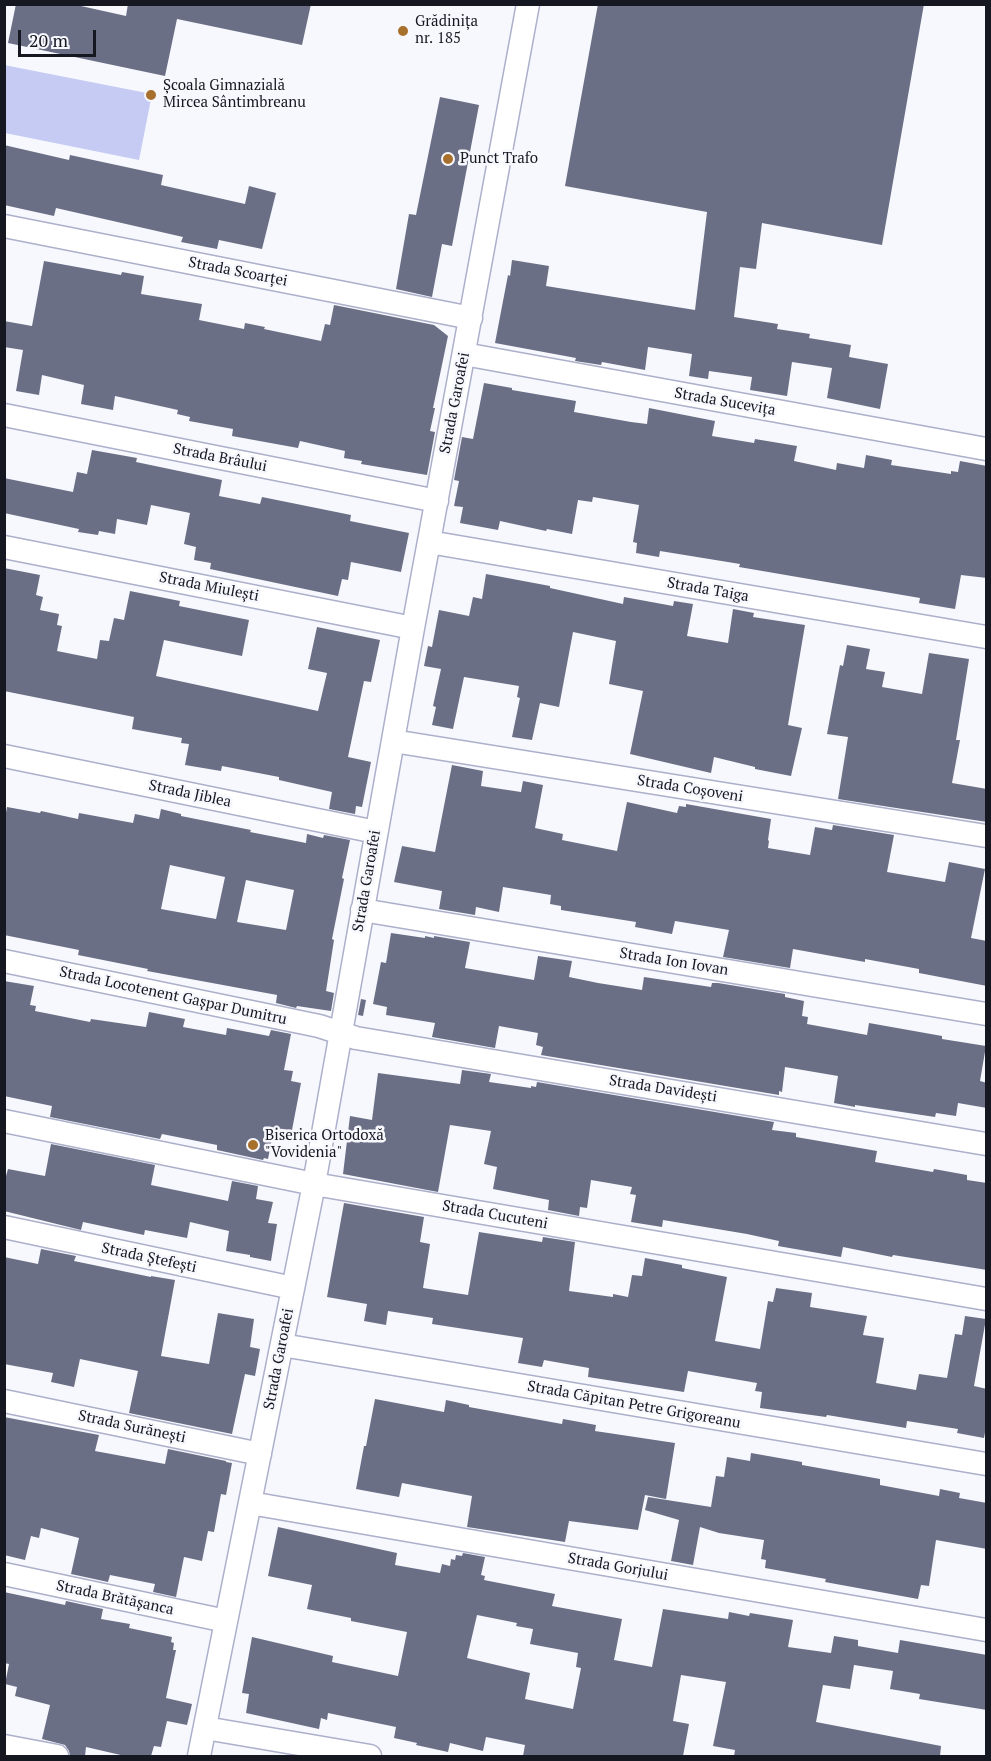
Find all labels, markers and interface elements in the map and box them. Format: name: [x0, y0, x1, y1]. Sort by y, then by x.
place label: Grădinița nr. 185: [415, 13, 478, 48]
scale bar: [21, 18, 99, 56]
marker: Grădinița nr. 185: [396, 24, 410, 38]
text: 20 m: [29, 28, 68, 52]
place label: Școala Gimnazială Mircea Sântimbreanu: [163, 77, 306, 112]
marker: Școala Gimnazială Mircea Sântimbreanu: [144, 88, 158, 102]
place label: Punct Trafo: [460, 150, 538, 168]
marker: Punct Trafo: [441, 152, 455, 166]
street label: Strada Scoarței: [187, 254, 289, 290]
street label: Strada Garoafei: [436, 351, 474, 455]
street label: Strada Sucevița: [673, 384, 777, 420]
street label: Strada Brâului: [172, 440, 268, 476]
street label: Strada Miulești: [158, 569, 260, 605]
street label: Strada Taiga: [666, 574, 750, 606]
street label: Strada Coșoveni: [636, 772, 744, 806]
street label: Strada Jiblea: [147, 776, 233, 812]
street label: Strada Garoafei: [349, 829, 385, 933]
street label: Strada Ion Iovan: [618, 945, 730, 979]
street label: Strada Locotenent Gașpar Dumitru: [58, 963, 288, 1029]
street label: Strada Davidești: [608, 1072, 718, 1106]
place label: Biserica Ortodoxă "Vovidenia": [265, 1127, 384, 1162]
marker: Biserica Ortodoxă "Vovidenia": [246, 1138, 260, 1152]
street label: Strada Cucuteni: [441, 1197, 549, 1233]
street label: Strada Ștefești: [100, 1239, 198, 1277]
street label: Strada Garoafei: [260, 1307, 298, 1411]
street label: Strada Căpitan Petre Grigoreanu: [526, 1377, 742, 1433]
street label: Strada Surănești: [77, 1407, 187, 1447]
street label: Strada Gorjului: [566, 1549, 670, 1585]
street label: Strada Brătășanca: [55, 1577, 175, 1619]

